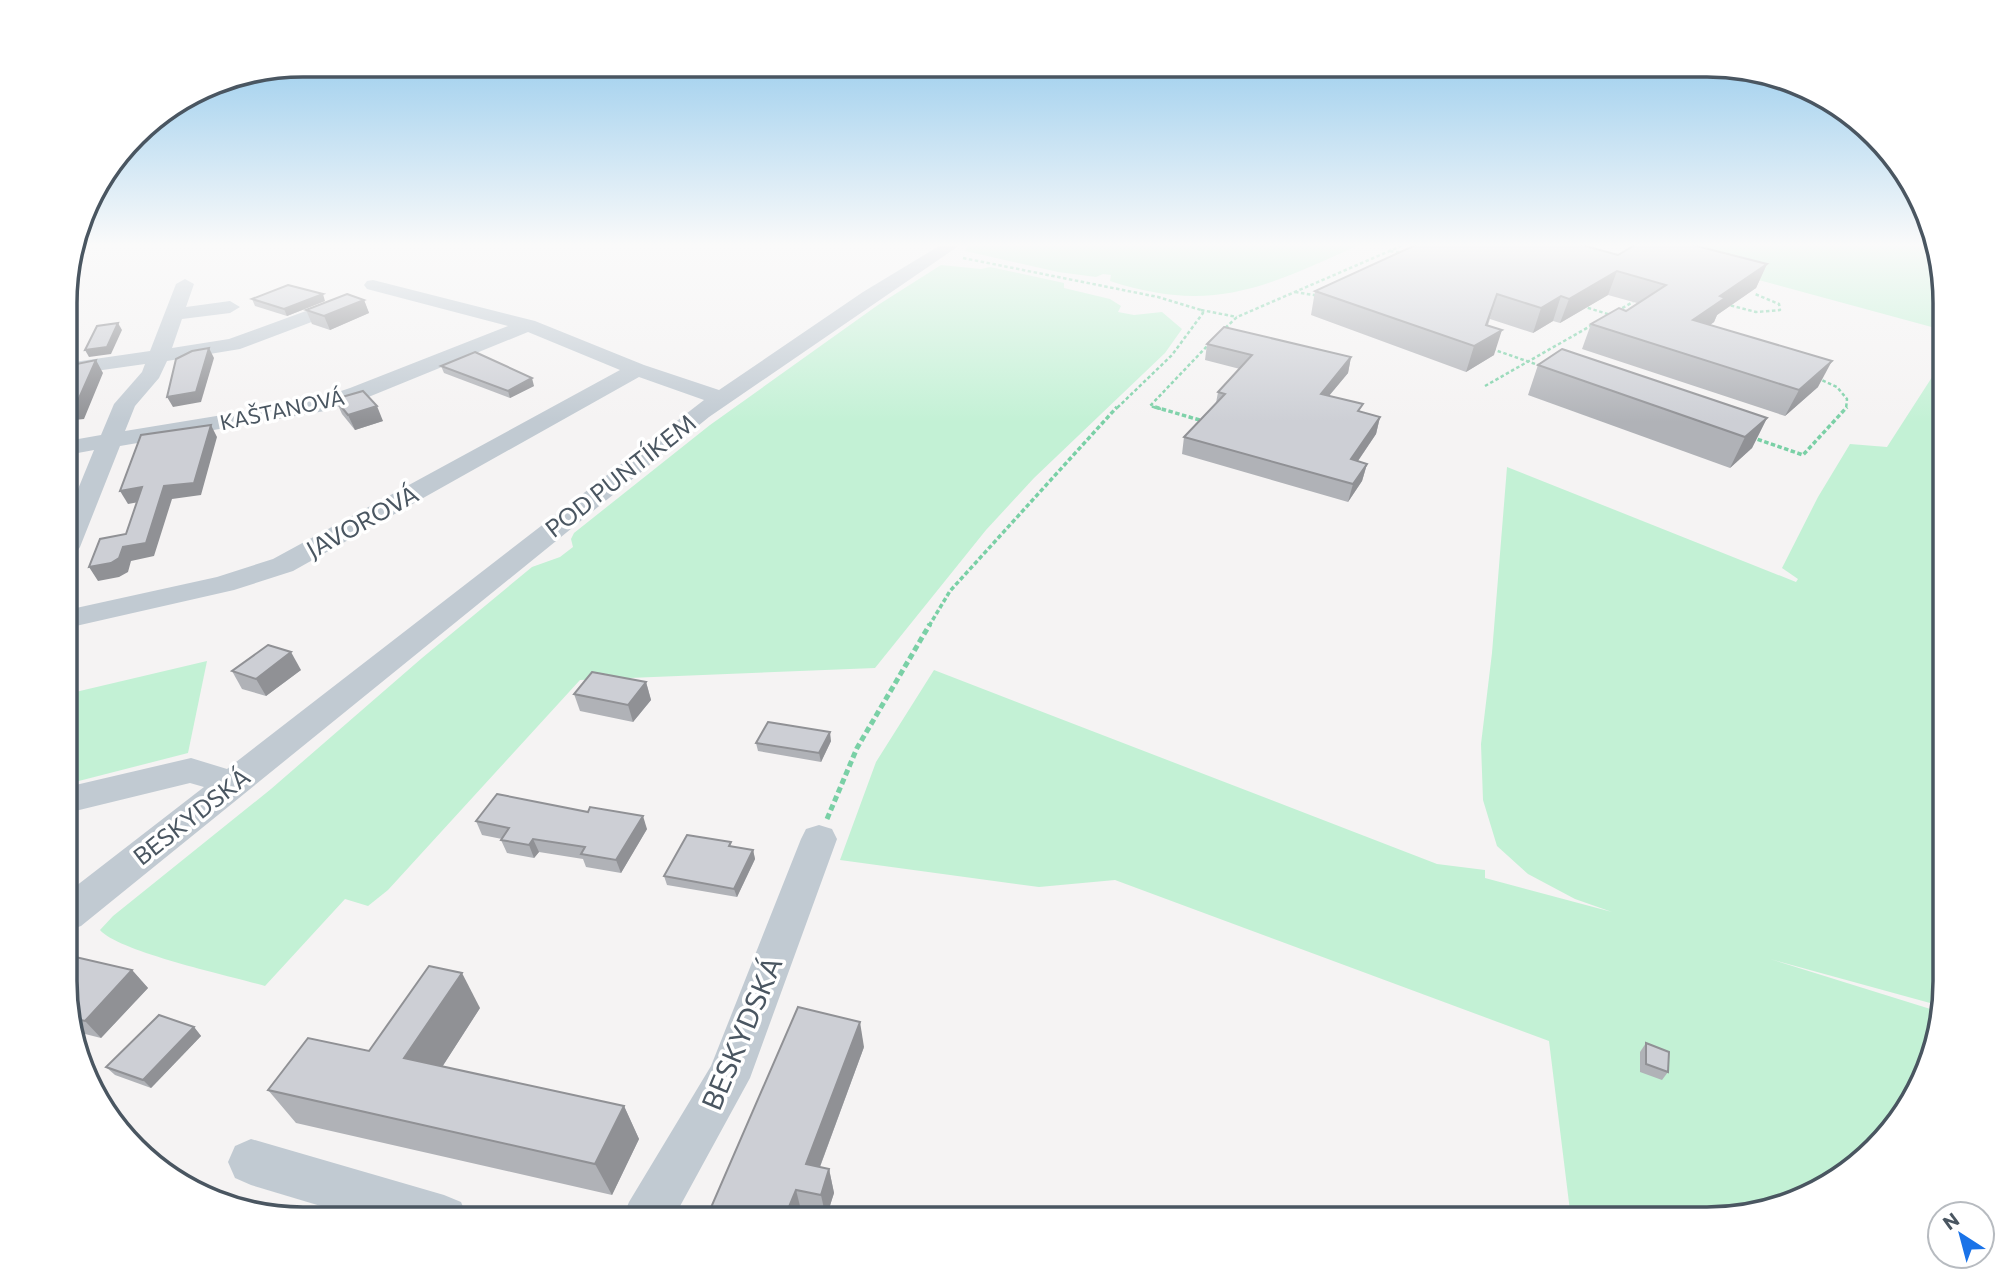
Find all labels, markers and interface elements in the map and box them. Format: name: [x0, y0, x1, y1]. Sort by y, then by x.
street label: KAŠTANOVÁ: [217, 384, 347, 434]
street label: POD PUNTÍKEM: [539, 407, 701, 543]
street label: JAVOROVÁ: [301, 478, 423, 564]
street label: BESKYDSKÁ: [127, 761, 255, 871]
street label: BESKYDSKÁ: [693, 951, 789, 1115]
north arrow: [1926, 1200, 1996, 1270]
text: N: [1938, 1207, 1963, 1234]

